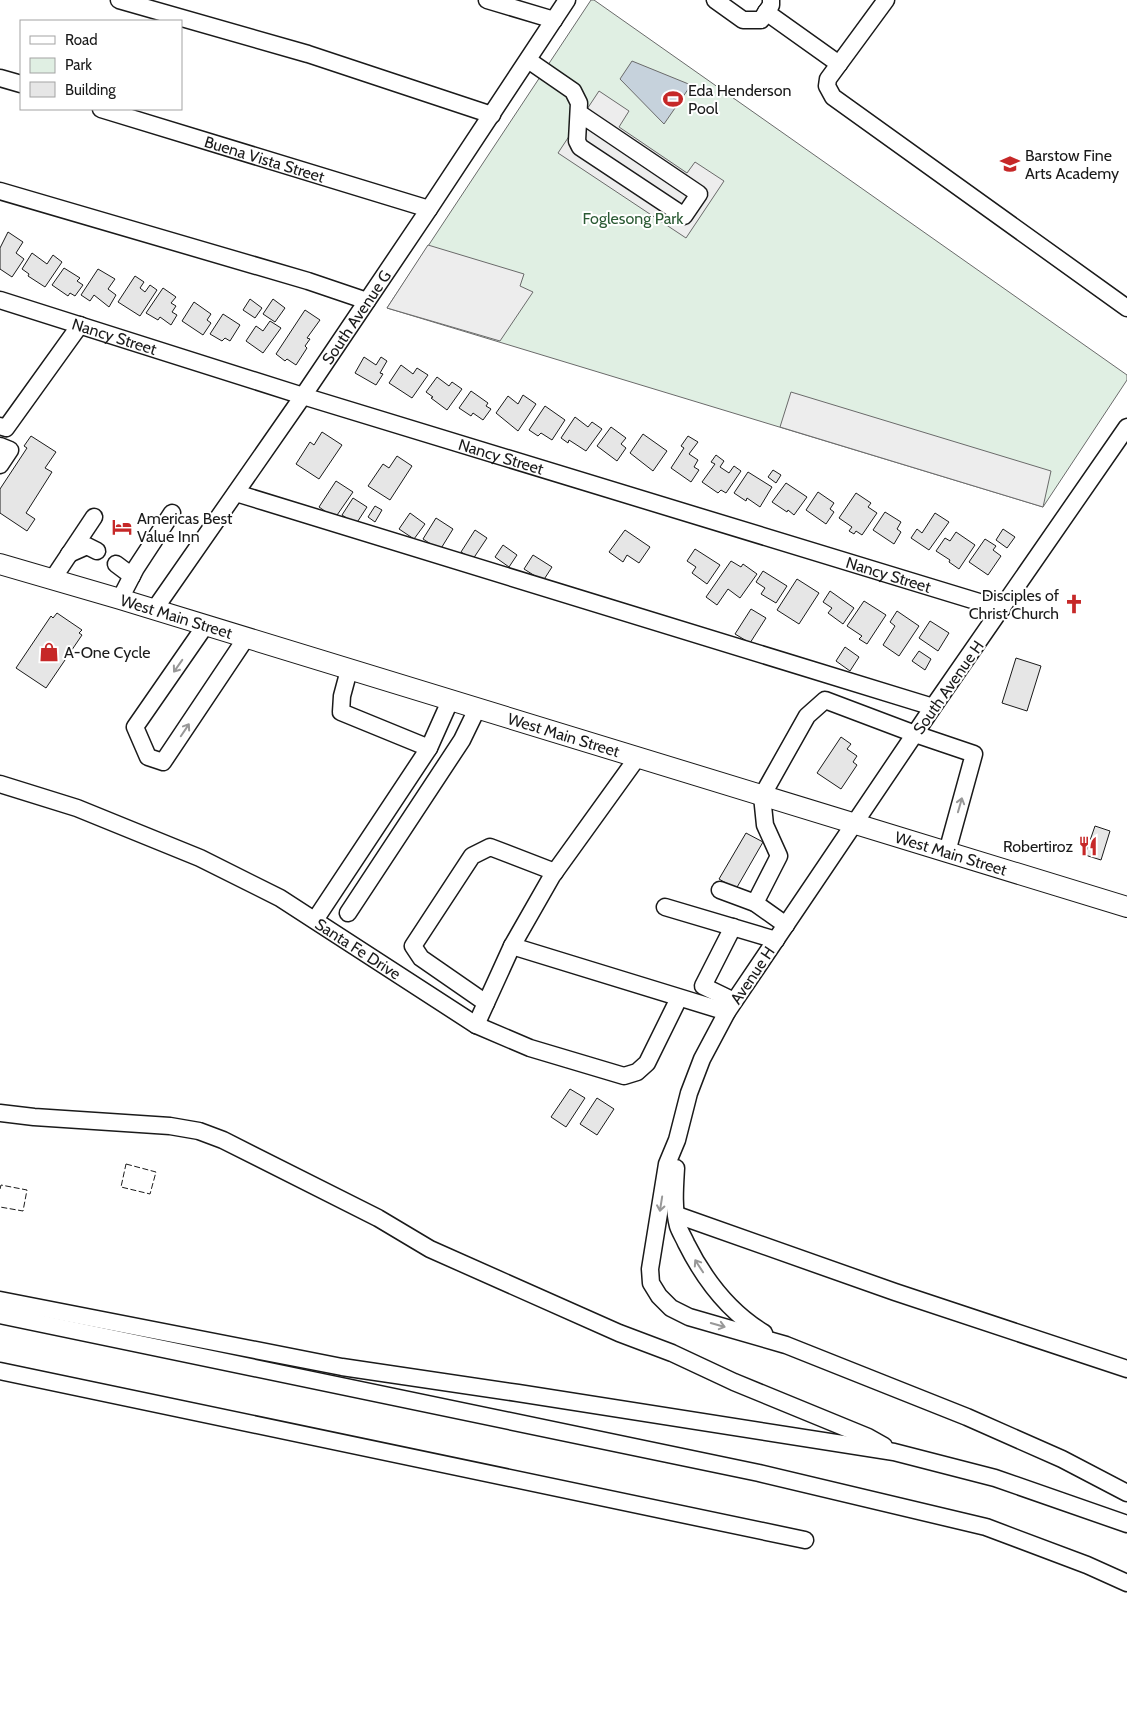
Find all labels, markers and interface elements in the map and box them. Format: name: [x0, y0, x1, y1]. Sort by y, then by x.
legend: [20, 20, 182, 110]
text: Road: [65, 31, 98, 49]
text: Park: [65, 56, 92, 74]
text: Building: [65, 81, 116, 99]
place label: Eda Henderson Pool: [688, 81, 792, 118]
sports icon: Eda Henderson Pool: [662, 88, 684, 110]
street label: Buena Vista Street: [202, 132, 327, 187]
place label: Barstow Fine Arts Academy: [1025, 146, 1119, 183]
school or university icon: Barstow Fine Arts Academy: [999, 153, 1021, 175]
park label: Foglesong Park: [582, 209, 684, 228]
street label: South Avenue G: [318, 267, 395, 368]
street label: Nancy Street: [69, 314, 160, 359]
street label: Nancy Street: [456, 435, 546, 479]
place label: Americas Best Value Inn: [137, 509, 233, 546]
hotel icon: Americas Best Value Inn: [111, 516, 133, 538]
street label: Nancy Street: [844, 553, 934, 597]
place label: Disciples of Christ Church: [969, 586, 1060, 623]
street label: West Main Street: [118, 591, 235, 643]
church icon: Disciples of Christ Church: [1063, 593, 1085, 615]
street label: South Avenue H: [909, 637, 988, 738]
shop icon: A-One Cycle: [38, 641, 60, 663]
place label: A-One Cycle: [64, 643, 150, 662]
one-way arrow: [173, 659, 183, 673]
street label: West Main Street: [505, 709, 622, 761]
one-way arrow: [180, 723, 190, 737]
one-way arrow: [955, 797, 965, 813]
street label: West Main Street: [893, 828, 1010, 880]
restaurant icon: Robertiroz: [1077, 835, 1099, 857]
place label: Robertiroz: [1003, 837, 1073, 856]
street label: Santa Fe Drive: [312, 914, 404, 984]
street label: Avenue H: [726, 943, 779, 1008]
one-way arrow: [655, 1196, 665, 1212]
one-way arrow: [694, 1260, 704, 1274]
one-way arrow: [710, 1321, 726, 1331]

